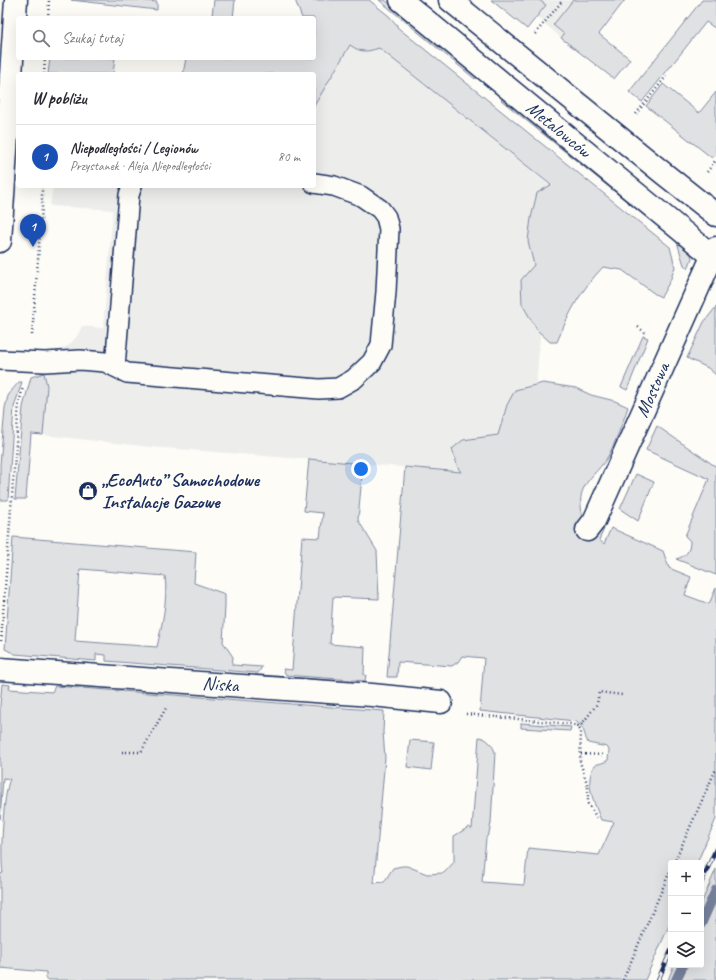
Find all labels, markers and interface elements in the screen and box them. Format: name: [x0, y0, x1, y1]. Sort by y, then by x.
search box: [16, 16, 316, 60]
icon: search: [30, 27, 52, 49]
text: Szukaj tutaj: [62, 29, 123, 48]
text: W pobliżu: [32, 88, 87, 109]
street label: Metalowców: [521, 96, 598, 165]
text: Niepodległości / Legionów: [70, 139, 198, 158]
text: 1: [42, 149, 48, 165]
text: 80 m: [278, 149, 300, 165]
text: Przystanek · Aleja Niepodległości: [70, 158, 210, 174]
pin: 1: [20, 214, 46, 247]
street label: Mostowa: [630, 357, 676, 421]
your location: [351, 459, 371, 479]
place label: „EcoAuto” Samochodowe Instalacje Gazowe: [102, 468, 261, 514]
shop icon: „EcoAuto” Samochodowe Instalacje Gazowe: [77, 480, 99, 502]
street label: Niska: [201, 671, 241, 698]
map controls: [668, 860, 704, 968]
button: +: [668, 860, 704, 896]
button: −: [668, 896, 704, 932]
button: layers: [668, 932, 704, 968]

